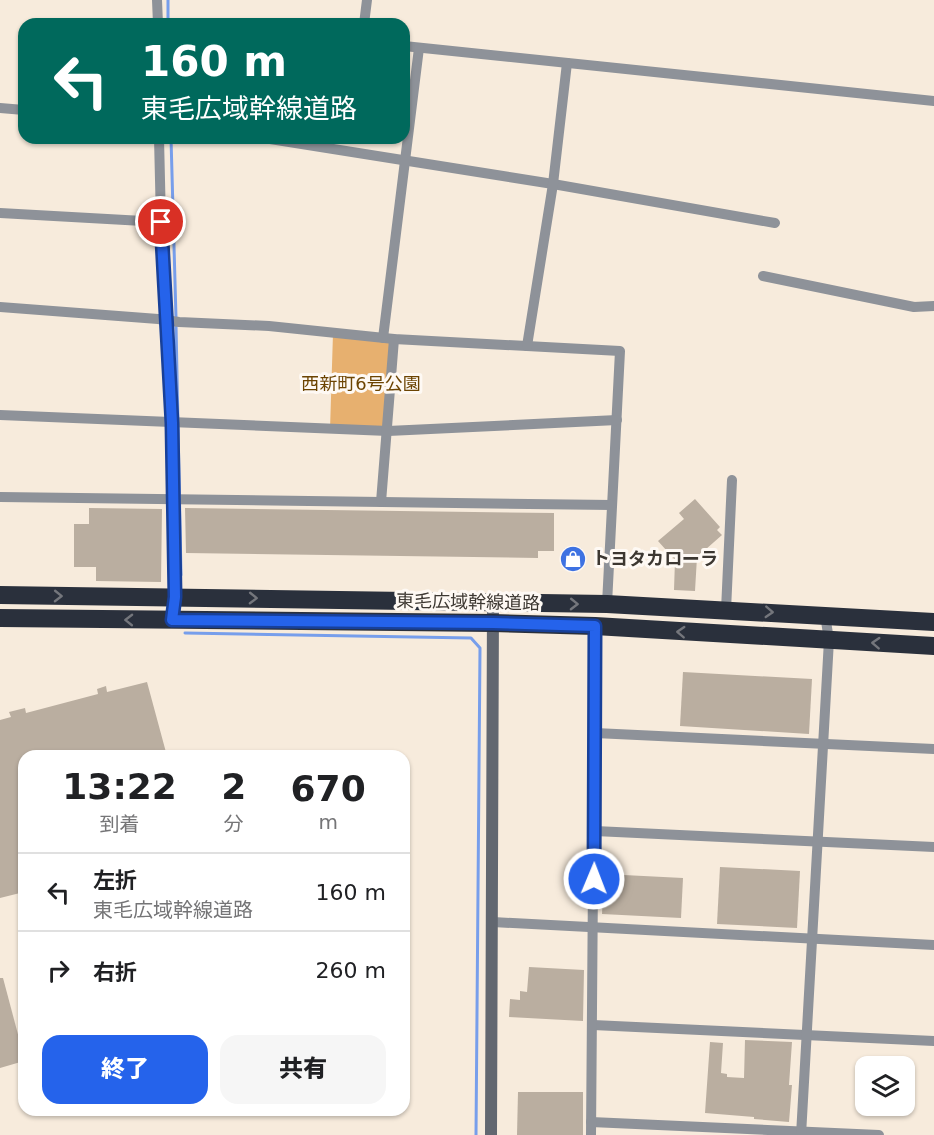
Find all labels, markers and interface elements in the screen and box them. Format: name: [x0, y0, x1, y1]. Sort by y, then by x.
text: 160 m: [141, 37, 287, 86]
icon: left: [42, 42, 120, 120]
text: 東毛広域幹線道路: [141, 93, 357, 124]
pin: [135, 196, 186, 247]
icon: arrive: [144, 205, 177, 238]
park label: 西新町6号公園: [301, 373, 421, 394]
shop icon: トヨタカローラ: [558, 544, 588, 574]
place label: トヨタカローラ: [592, 548, 718, 569]
one-way arrow: [54, 590, 63, 602]
street label: 東毛広域幹線道路: [396, 590, 540, 613]
one-way arrow: [249, 592, 258, 605]
one-way arrow: [570, 597, 579, 610]
one-way arrow: [765, 606, 774, 619]
one-way arrow: [125, 613, 134, 626]
one-way arrow: [676, 625, 685, 638]
one-way arrow: [871, 637, 880, 650]
text: 13:22: [62, 766, 177, 807]
text: 2: [221, 766, 246, 807]
text: 670: [291, 768, 366, 809]
text: m: [318, 810, 338, 834]
text: 到着: [100, 812, 140, 836]
text: 分: [224, 812, 244, 836]
position arrow: [562, 847, 626, 911]
text: 左折: [93, 868, 137, 893]
icon: left: [42, 876, 75, 909]
text: 160 m: [316, 880, 386, 905]
text: 東毛広域幹線道路: [93, 898, 253, 922]
icon: right: [42, 954, 75, 987]
text: 260 m: [316, 958, 386, 983]
text: 右折: [93, 960, 137, 985]
button: 終了: [42, 1035, 208, 1104]
button: 共有: [220, 1035, 386, 1104]
map controls: [855, 1056, 915, 1116]
button: layers: [855, 1056, 915, 1116]

